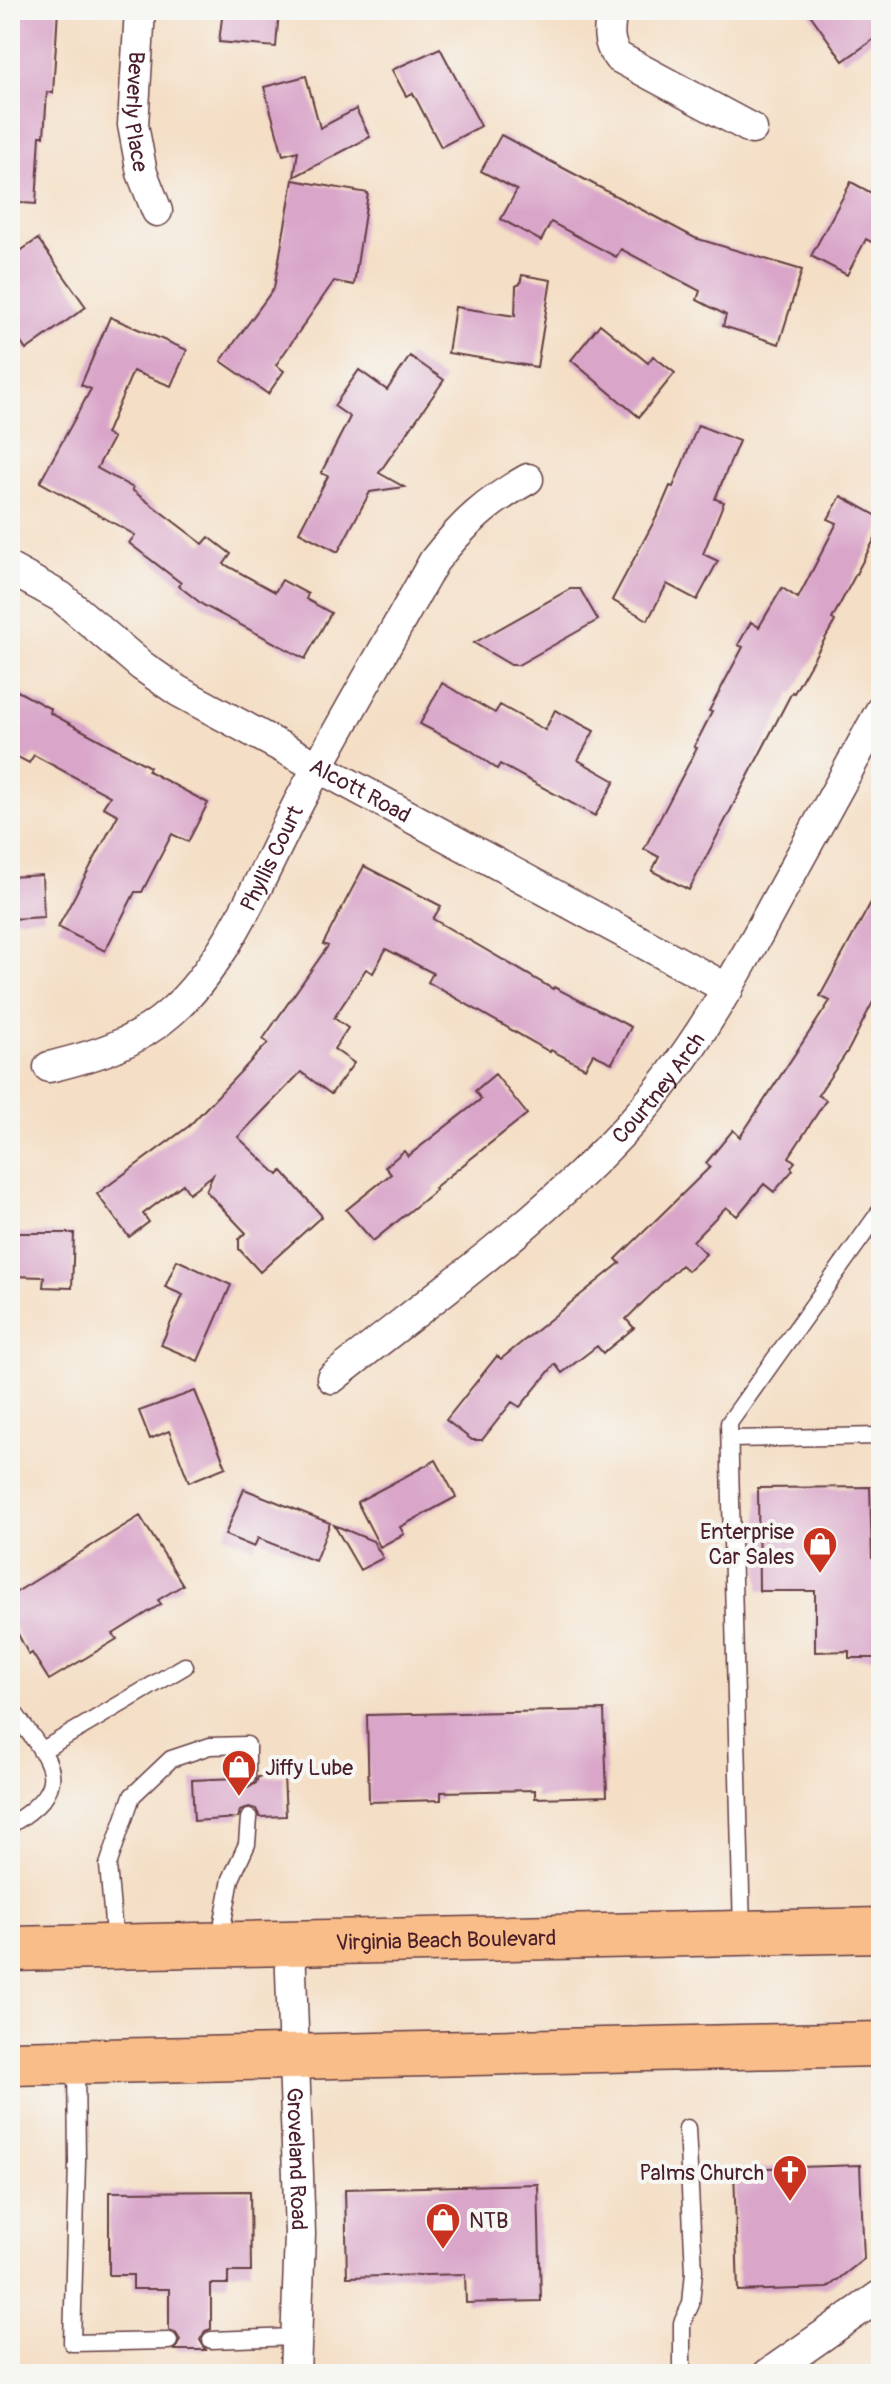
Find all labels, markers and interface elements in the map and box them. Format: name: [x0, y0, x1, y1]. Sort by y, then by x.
street label: Beverly Place: [118, 50, 155, 174]
street label: Alcott Road: [305, 752, 415, 829]
street label: Phyllis Court: [234, 801, 310, 916]
street label: Courtney Arch: [606, 1027, 711, 1150]
place label: Enterprise Car Sales: [700, 1518, 794, 1571]
shop icon: Enterprise Car Sales: [801, 1525, 839, 1575]
shop icon: Jiffy Lube: [220, 1748, 258, 1798]
place label: Jiffy Lube: [265, 1754, 353, 1782]
street label: Virginia Beach Boulevard: [335, 1924, 557, 1957]
street label: Groveland Road: [280, 2087, 313, 2231]
church icon: Palms Church: [771, 2153, 809, 2203]
place label: Palms Church: [639, 2159, 764, 2187]
shop icon: NTB: [424, 2201, 462, 2251]
place label: NTB: [469, 2207, 509, 2235]

